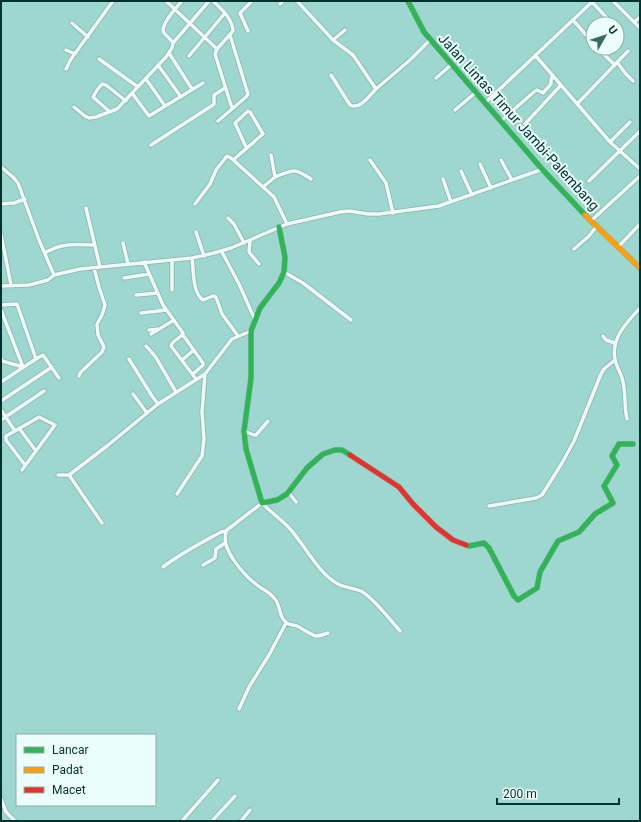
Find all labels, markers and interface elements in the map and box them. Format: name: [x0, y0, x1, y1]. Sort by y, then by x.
north arrow: [585, 16, 625, 56]
text: U: [605, 23, 620, 37]
street label: Jalan Lintas Timur Jambi-Palembang: [435, 30, 603, 214]
legend: [16, 734, 156, 806]
text: Lancar: [52, 743, 89, 757]
text: Padat: [52, 763, 83, 777]
scale bar: [497, 780, 619, 806]
text: Macet: [52, 783, 86, 797]
text: 200 m: [503, 787, 537, 801]

